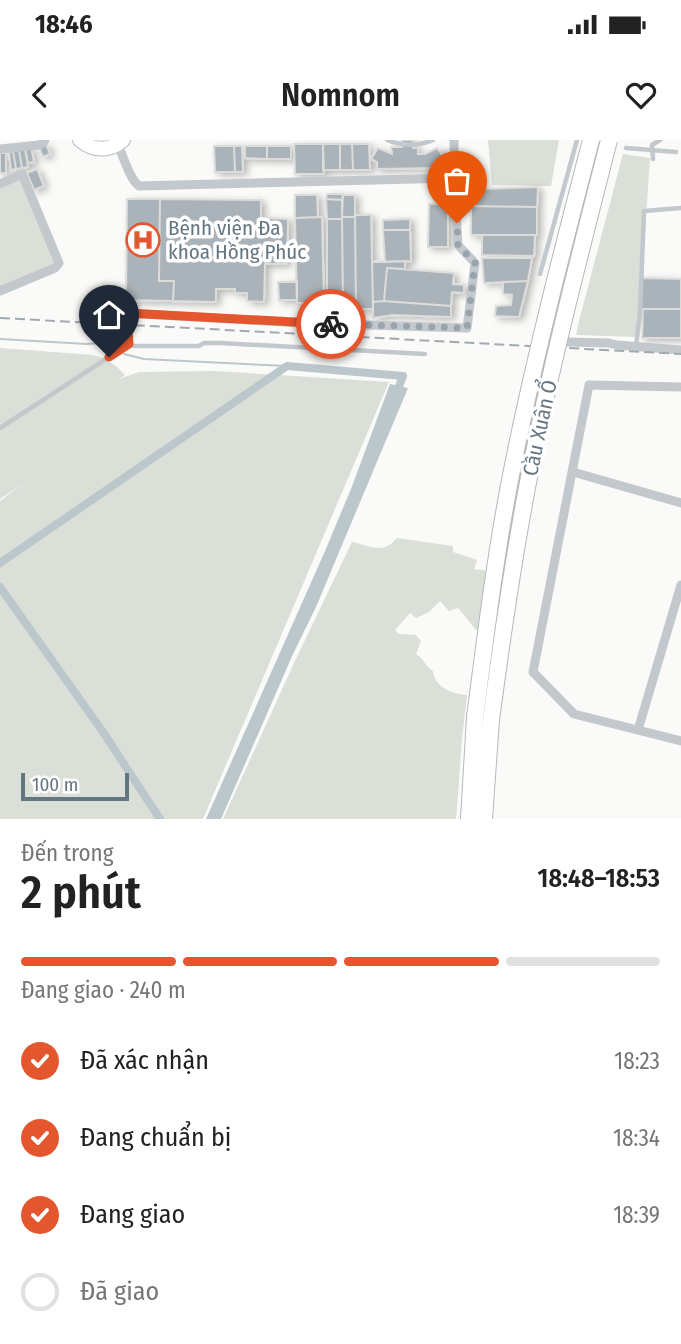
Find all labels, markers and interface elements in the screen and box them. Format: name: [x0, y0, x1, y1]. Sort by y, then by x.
text: 18:46: [35, 9, 93, 40]
icon: back: [21, 76, 59, 114]
text: Nomnom: [281, 76, 400, 114]
icon: heart: [622, 76, 660, 114]
pin: [427, 151, 487, 223]
icon: bag: [438, 162, 476, 200]
place label: Bệnh viện Đa khoa Hồng Phúc: [168, 215, 306, 265]
hospital icon: Bệnh viện Đa khoa Hồng Phúc: [124, 221, 162, 259]
pin: [79, 285, 139, 357]
courier: [296, 289, 366, 359]
icon: home: [90, 296, 128, 334]
icon: bike: [312, 305, 350, 343]
street label: Cầu Xuân Ổ: [515, 377, 563, 478]
scale bar: [21, 770, 130, 802]
text: 100 m: [32, 773, 78, 796]
text: Đến trong: [21, 839, 113, 867]
text: 18:48–18:53: [538, 863, 660, 894]
text: 2 phút: [21, 865, 141, 920]
text: Đang giao · 240 m: [21, 976, 186, 1004]
icon: check: [21, 1042, 59, 1080]
text: Đã xác nhận: [80, 1045, 209, 1076]
text: 18:23: [614, 1047, 660, 1075]
icon: check: [21, 1119, 59, 1157]
text: Đang chuẩn bị: [80, 1122, 231, 1153]
text: 18:34: [613, 1124, 660, 1152]
icon: check: [21, 1196, 59, 1234]
text: Đang giao: [80, 1199, 185, 1230]
text: 18:39: [613, 1201, 660, 1229]
text: Đã giao: [80, 1276, 159, 1307]

